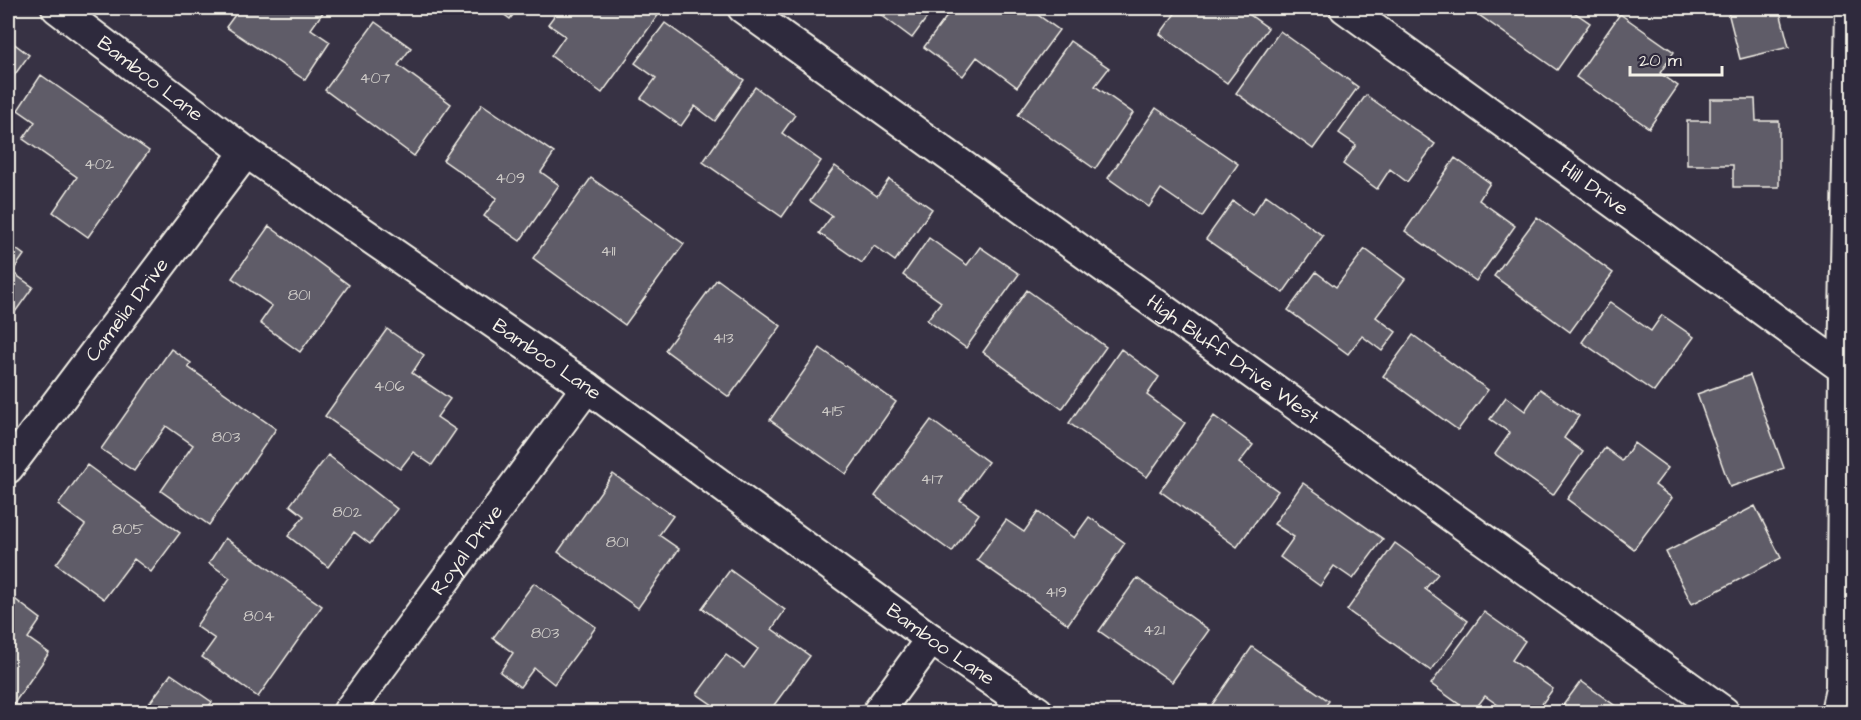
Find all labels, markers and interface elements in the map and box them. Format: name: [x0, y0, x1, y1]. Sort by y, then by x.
street label: Bamboo Lane: [91, 29, 209, 129]
scale bar: [1630, 39, 1722, 77]
text: 20 m: [1639, 48, 1682, 73]
house number: 407: [360, 67, 391, 89]
house number: 402: [84, 153, 114, 175]
street label: Hill Drive: [1555, 154, 1634, 223]
house number: 409: [495, 167, 525, 189]
house number: 411: [601, 240, 615, 262]
street label: Camelia Drive: [79, 252, 176, 368]
house number: 801: [288, 284, 310, 306]
street label: High Bluff Drive West: [1141, 288, 1325, 431]
street label: Bamboo Lane: [487, 312, 607, 407]
house number: 413: [712, 327, 734, 349]
house number: 406: [373, 375, 405, 397]
house number: 415: [821, 400, 846, 422]
house number: 803: [212, 426, 240, 448]
house number: 417: [921, 468, 944, 490]
street label: Royal Drive: [424, 499, 510, 601]
house number: 802: [332, 501, 362, 523]
house number: 805: [112, 518, 145, 540]
house number: 801: [606, 531, 628, 553]
house number: 419: [1045, 581, 1067, 603]
street label: Bamboo Lane: [880, 597, 1000, 692]
house number: 804: [243, 605, 275, 627]
house number: 421: [1143, 619, 1165, 641]
house number: 803: [531, 622, 559, 644]

